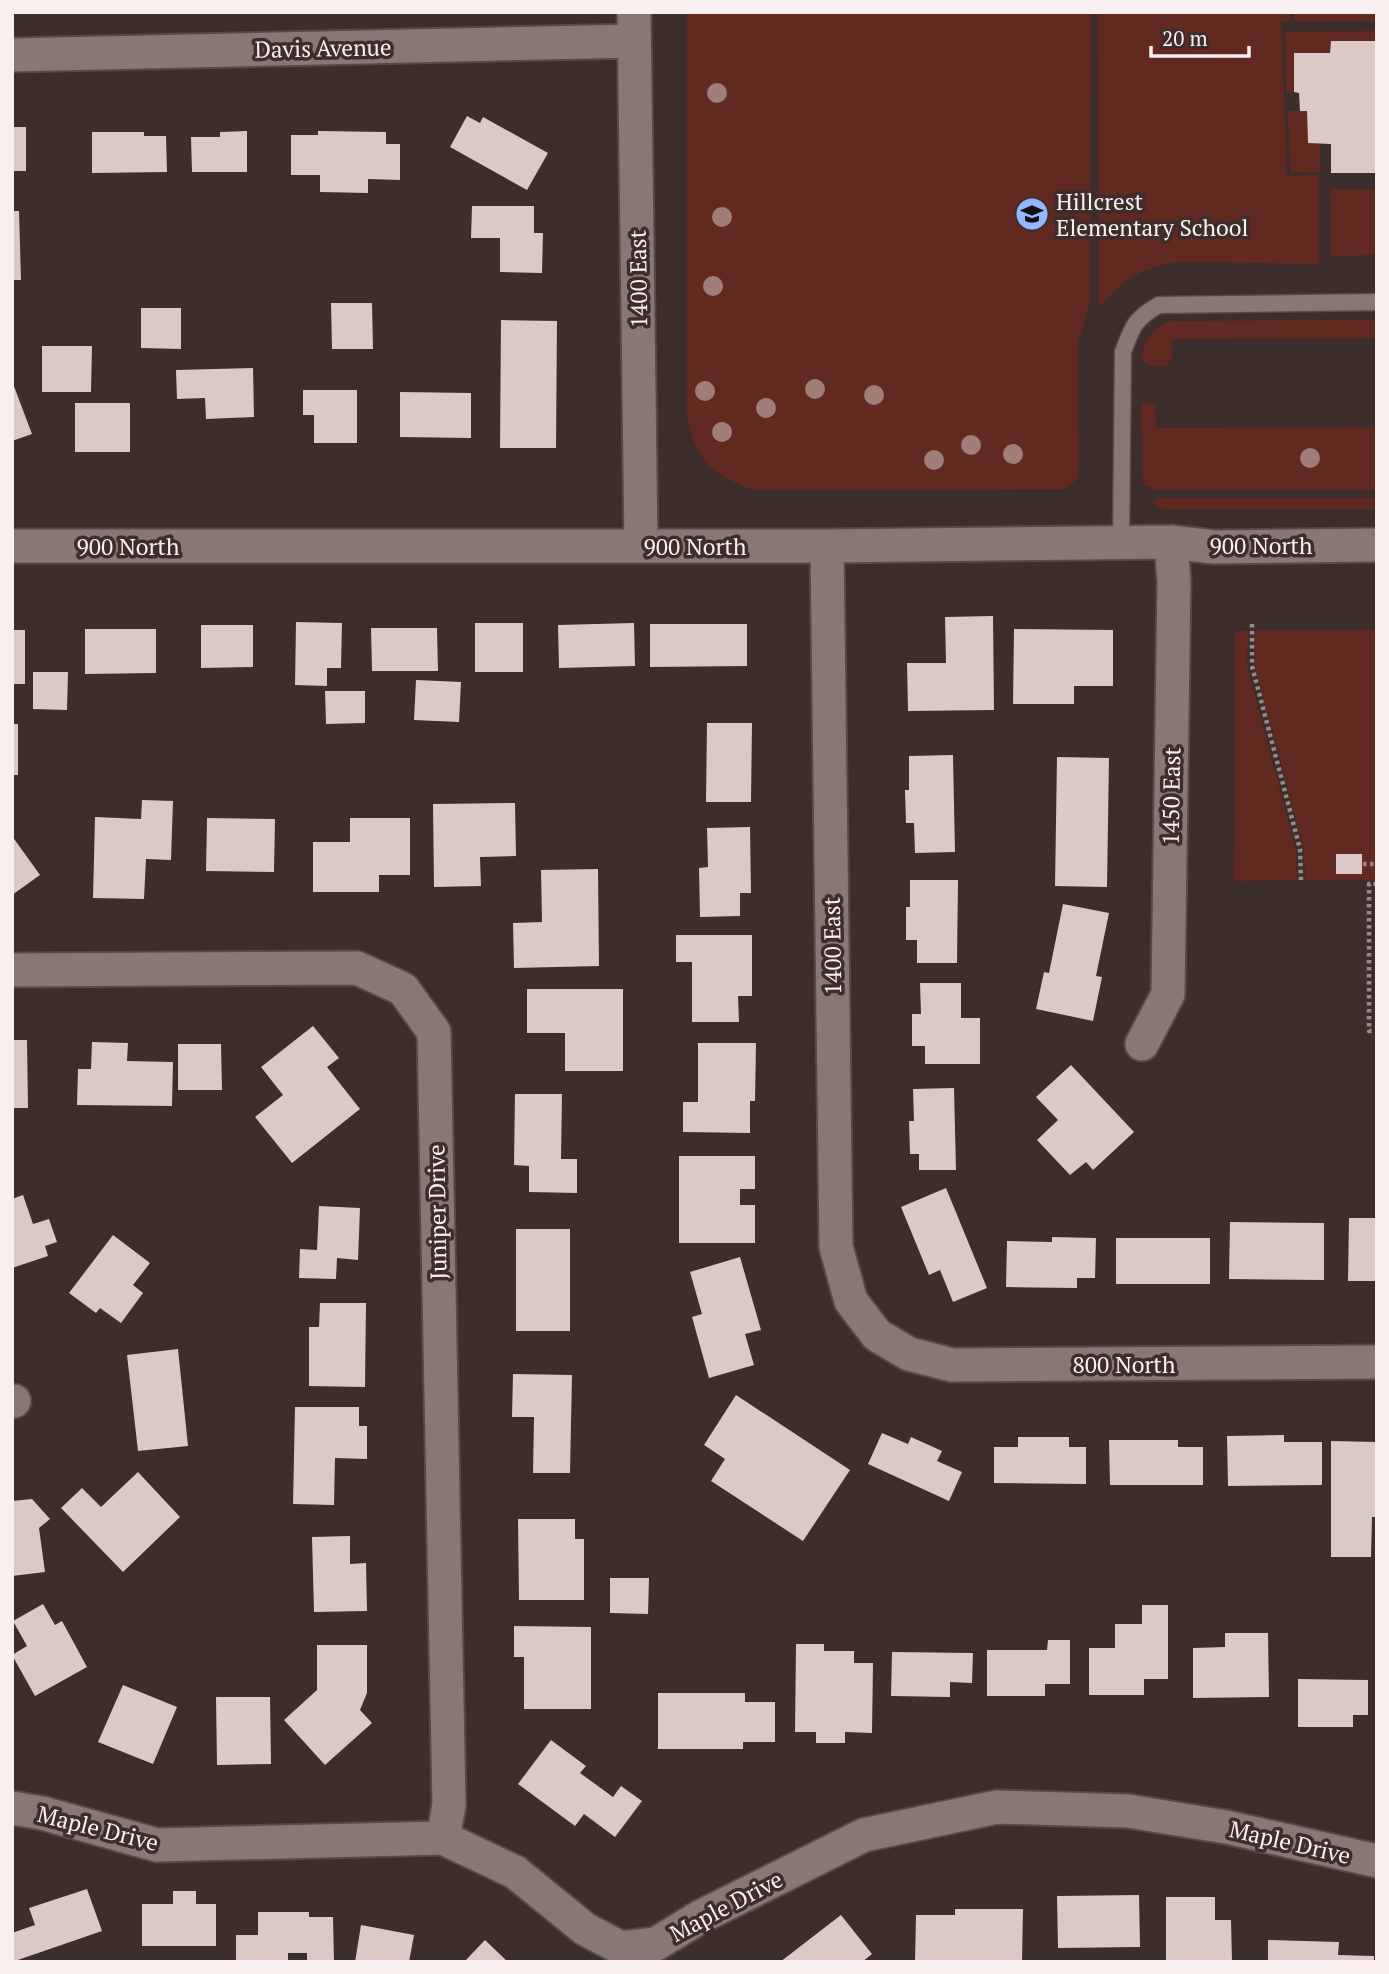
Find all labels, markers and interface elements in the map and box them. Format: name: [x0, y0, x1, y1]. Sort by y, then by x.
scale bar: [1151, 14, 1249, 58]
text: 20 m: [1162, 24, 1208, 52]
street label: Davis Avenue: [254, 31, 392, 65]
place label: Hillcrest Elementary School: [1056, 186, 1249, 243]
school or university icon: Hillcrest Elementary School: [1013, 195, 1051, 233]
street label: 1400 East: [622, 229, 654, 328]
street label: 900 North: [1210, 530, 1313, 561]
street label: 900 North: [77, 531, 180, 562]
street label: 900 North: [644, 531, 747, 562]
street label: 1450 East: [1155, 746, 1187, 845]
street label: 1400 East: [816, 896, 848, 995]
street label: Juniper Drive: [420, 1144, 454, 1280]
street label: 800 North: [1073, 1349, 1176, 1380]
street label: Maple Drive: [34, 1798, 162, 1858]
street label: Maple Drive: [1226, 1813, 1354, 1871]
street label: Maple Drive: [664, 1863, 788, 1949]

